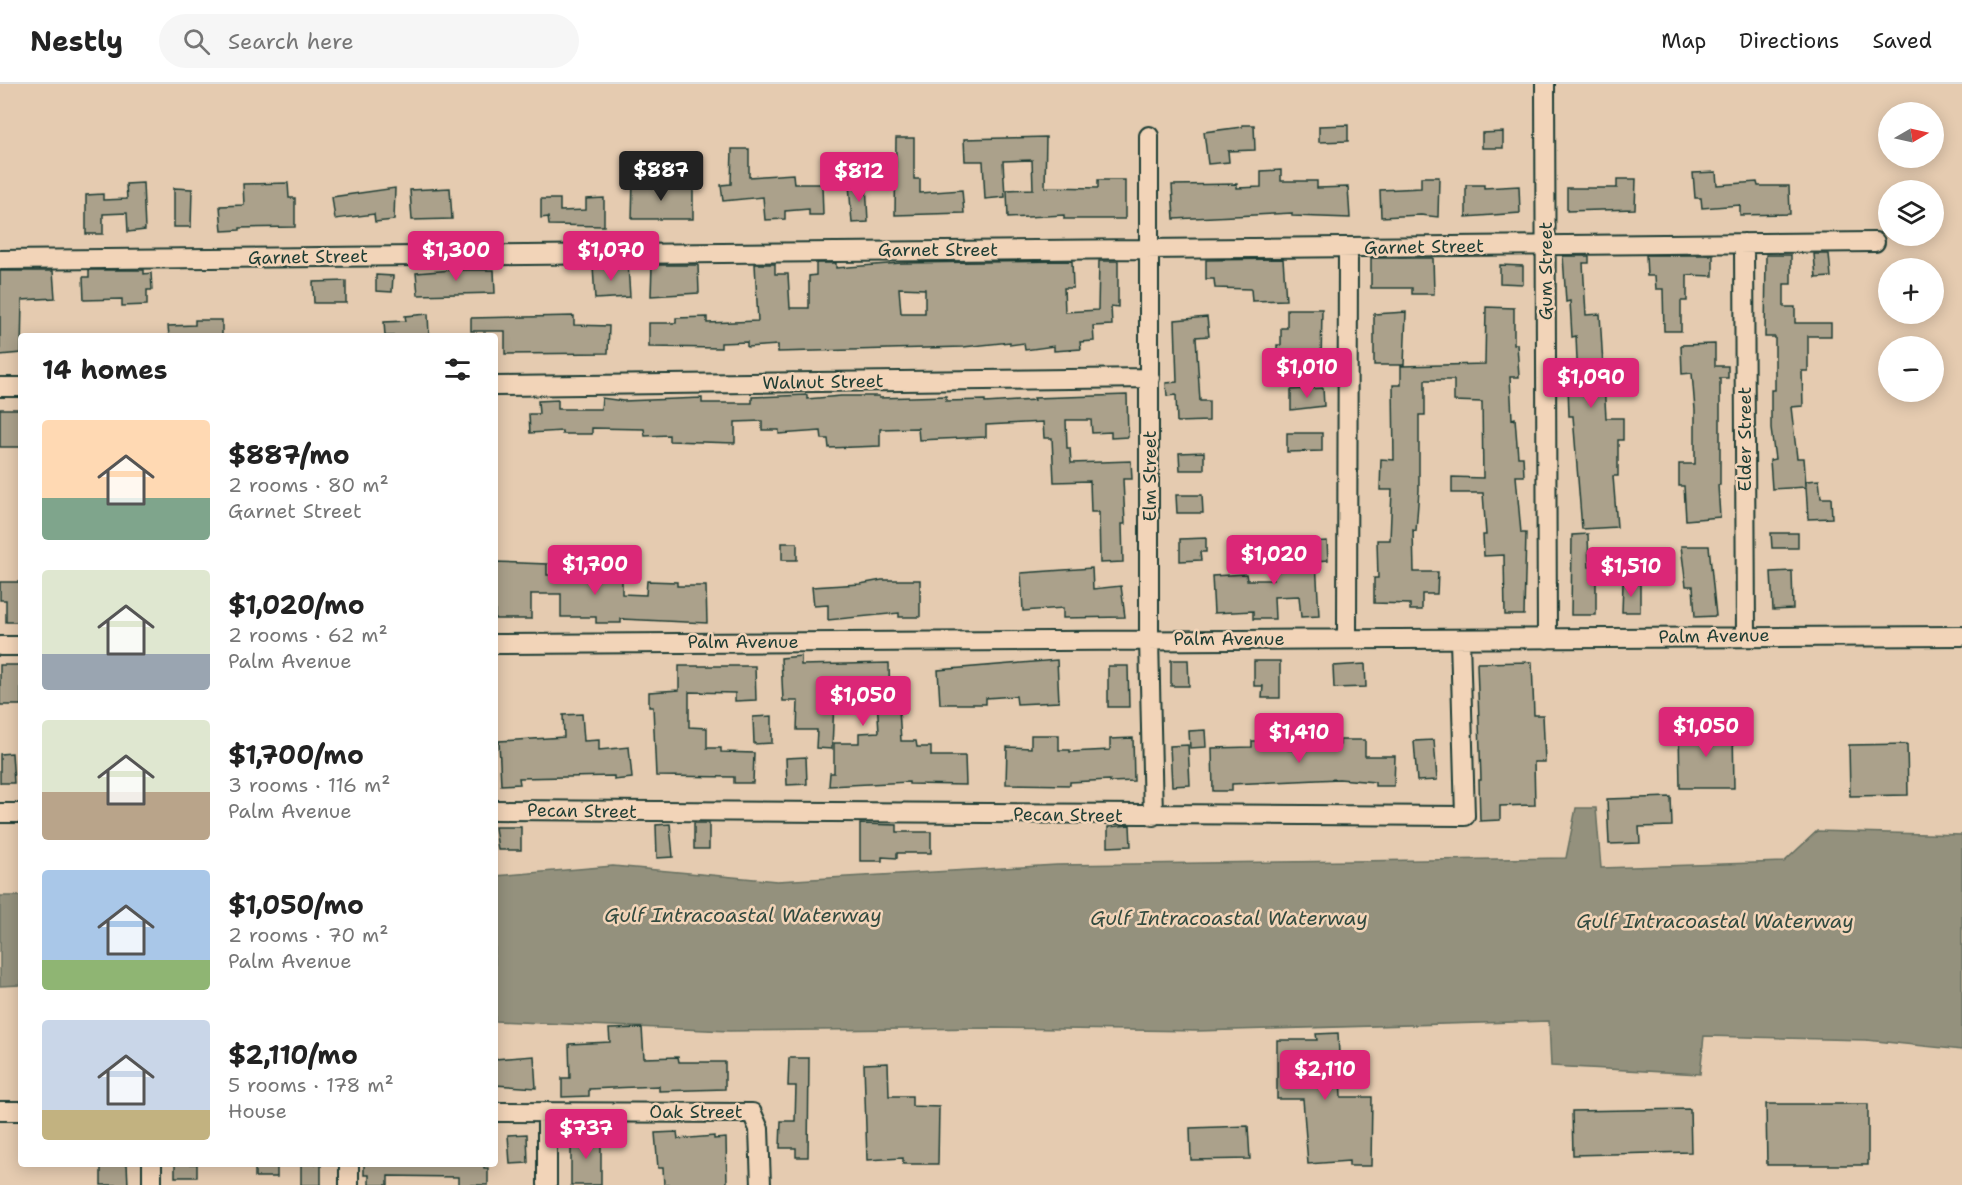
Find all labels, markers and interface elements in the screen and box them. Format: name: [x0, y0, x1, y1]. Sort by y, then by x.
search box: [159, 14, 579, 68]
text: Nestly: [30, 22, 123, 60]
icon: search: [180, 25, 213, 58]
text: Search here: [228, 27, 354, 56]
text: Map: [1661, 27, 1706, 55]
text: Directions: [1739, 27, 1839, 55]
text: Saved: [1872, 27, 1932, 55]
north arrow: [1878, 102, 1944, 168]
map controls: [1878, 102, 1944, 402]
pin: $887: [625, 151, 697, 202]
pin: $812: [823, 152, 895, 203]
text: $887: [633, 157, 689, 183]
text: $812: [834, 158, 884, 184]
button: layers: [1878, 180, 1944, 246]
street label: Gum Street: [1534, 222, 1558, 320]
pin: $1,300: [407, 231, 505, 282]
pin: $1,070: [562, 231, 660, 282]
street label: Garnet Street: [1364, 234, 1484, 260]
text: $1,300: [422, 237, 490, 263]
text: $1,070: [577, 237, 645, 263]
street label: Garnet Street: [878, 238, 998, 262]
street label: Garnet Street: [248, 244, 368, 270]
button: +: [1878, 258, 1944, 324]
button: −: [1878, 336, 1944, 402]
pin: $1,010: [1258, 348, 1356, 399]
text: 14 homes: [42, 352, 168, 387]
icon: filters: [441, 353, 474, 386]
text: $1,010: [1276, 354, 1338, 380]
pin: $1,090: [1542, 358, 1640, 409]
text: $1,090: [1557, 364, 1625, 390]
street label: Walnut Street: [762, 369, 884, 395]
street label: Elder Street: [1733, 386, 1757, 491]
street label: Elm Street: [1138, 430, 1162, 521]
text: $887/mo: [228, 437, 350, 472]
icon: home: [90, 444, 162, 516]
text: 2 rooms · 80 m²: [228, 472, 389, 498]
text: Garnet Street: [228, 498, 362, 524]
pin: $1,020: [1225, 535, 1323, 586]
text: $1,020: [1240, 541, 1308, 567]
pin: $1,700: [546, 545, 644, 596]
pin: $1,510: [1582, 547, 1680, 598]
text: $1,700: [562, 551, 628, 577]
text: $1,510: [1601, 553, 1661, 579]
text: $1,020/mo: [228, 587, 365, 622]
icon: home: [90, 594, 162, 666]
text: 2 rooms · 62 m²: [228, 622, 388, 648]
street label: Palm Avenue: [1658, 623, 1770, 649]
street label: Palm Avenue: [1173, 627, 1285, 651]
street label: Palm Avenue: [687, 630, 799, 654]
text: Palm Avenue: [228, 648, 352, 674]
pin: $1,050: [814, 676, 912, 727]
text: $1,050: [830, 682, 896, 708]
pin: $1,050: [1657, 707, 1755, 758]
pin: $1,410: [1250, 713, 1348, 764]
text: $1,050: [1673, 713, 1739, 739]
text: $1,410: [1269, 719, 1329, 745]
text: $1,700/mo: [228, 737, 364, 772]
icon: home: [90, 744, 162, 816]
text: 3 rooms · 116 m²: [228, 772, 390, 798]
text: Palm Avenue: [228, 798, 352, 824]
street label: Pecan Street: [527, 798, 637, 824]
street label: Pecan Street: [1013, 802, 1123, 828]
text: $1,050/mo: [228, 887, 364, 922]
icon: home: [90, 894, 162, 966]
water label: Gulf Intracoastal Waterway: [604, 902, 882, 928]
water label: Gulf Intracoastal Waterway: [1090, 905, 1368, 931]
water label: Gulf Intracoastal Waterway: [1576, 908, 1854, 934]
text: 2 rooms · 70 m²: [228, 922, 389, 948]
text: Palm Avenue: [228, 948, 352, 974]
text: $2,110/mo: [228, 1037, 358, 1072]
icon: home: [90, 1044, 162, 1116]
pin: $2,110: [1276, 1050, 1374, 1101]
text: $2,110: [1294, 1056, 1356, 1082]
text: 5 rooms · 178 m²: [228, 1072, 394, 1098]
text: House: [228, 1098, 287, 1124]
street label: Oak Street: [649, 1100, 743, 1124]
pin: $737: [550, 1109, 622, 1160]
text: $737: [559, 1115, 613, 1141]

